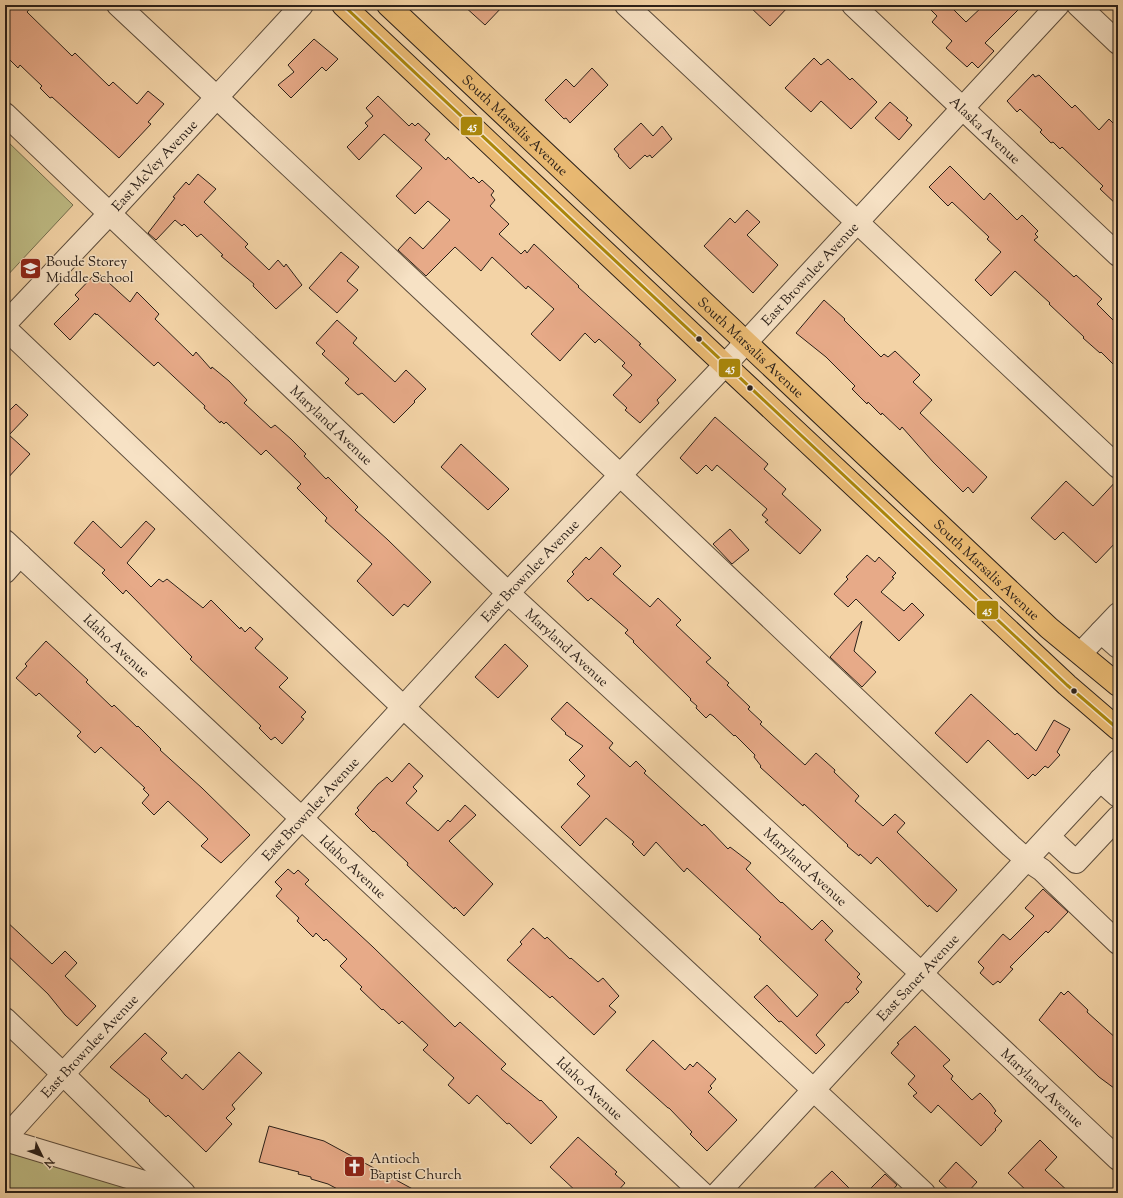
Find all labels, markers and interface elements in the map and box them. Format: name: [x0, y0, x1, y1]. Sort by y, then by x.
street label: South Marsalis Avenue: [456, 71, 572, 182]
street label: Alaska Avenue: [944, 93, 1024, 170]
street label: East McVey Avenue: [108, 116, 203, 217]
line badge: 45: [460, 116, 483, 136]
text: 45: [466, 119, 477, 135]
street label: East Brownlee Avenue: [758, 219, 864, 331]
place label: Boude Storey Middle School: [46, 253, 134, 289]
school or university icon: Boude Storey Middle School: [18, 256, 44, 282]
street label: South Marsalis Avenue: [692, 294, 807, 404]
unlabelled marker: [694, 334, 704, 344]
line badge: 45: [718, 358, 741, 378]
text: 45: [724, 361, 735, 377]
street label: Maryland Avenue: [284, 382, 376, 471]
unlabelled marker: [745, 383, 755, 393]
street label: East Brownlee Avenue: [478, 516, 585, 628]
street label: South Marsalis Avenue: [928, 516, 1043, 626]
line badge: 45: [976, 600, 999, 620]
text: 45: [981, 603, 992, 619]
street label: Maryland Avenue: [519, 605, 612, 693]
street label: Idaho Avenue: [78, 611, 153, 683]
unlabelled marker: [1069, 686, 1079, 696]
street label: East Brownlee Avenue: [259, 754, 365, 866]
street label: Maryland Avenue: [758, 825, 851, 912]
street label: Idaho Avenue: [314, 832, 390, 904]
street label: East Saner Avenue: [874, 930, 965, 1027]
street label: East Brownlee Avenue: [38, 991, 144, 1103]
street label: Maryland Avenue: [995, 1045, 1087, 1133]
street label: Idaho Avenue: [551, 1053, 626, 1126]
north arrow: [22, 1136, 62, 1176]
place label: Antioch Baptist Church: [370, 1150, 462, 1186]
text: N: [40, 1153, 58, 1171]
church icon: Antioch Baptist Church: [341, 1153, 367, 1179]

